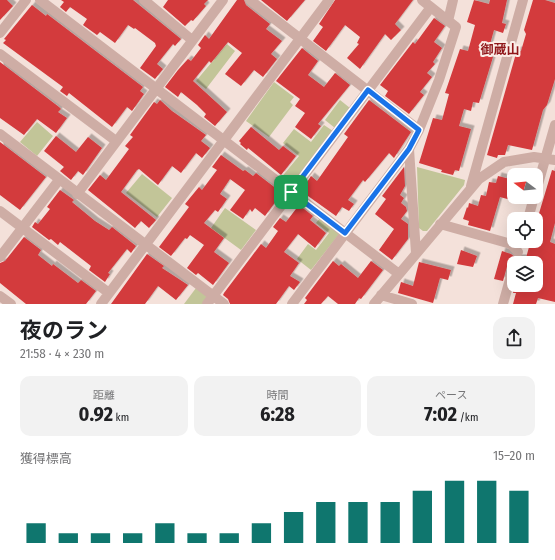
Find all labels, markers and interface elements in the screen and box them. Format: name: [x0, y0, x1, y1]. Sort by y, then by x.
district label: 御蔵山: [480, 42, 520, 57]
north arrow: [507, 168, 543, 204]
map controls: [507, 168, 543, 292]
pin: [274, 175, 308, 209]
icon: arrive: [280, 181, 302, 203]
button: locate: [507, 212, 543, 248]
button: layers: [507, 256, 543, 292]
text: 夜のラン: [20, 317, 108, 344]
button: share: [493, 317, 535, 359]
text: 21:58 · 4 × 230 m: [20, 346, 104, 361]
text: 距離: [93, 389, 115, 402]
text: 時間: [266, 389, 288, 402]
text: ペース: [435, 389, 467, 402]
text: 0.92: [79, 402, 113, 426]
text: 6:28: [260, 402, 295, 426]
text: 7:02: [424, 402, 457, 426]
text: km: [113, 411, 129, 424]
text: /km: [457, 411, 478, 424]
text: 15–20 m: [493, 448, 535, 463]
text: 獲得標高: [20, 451, 72, 466]

